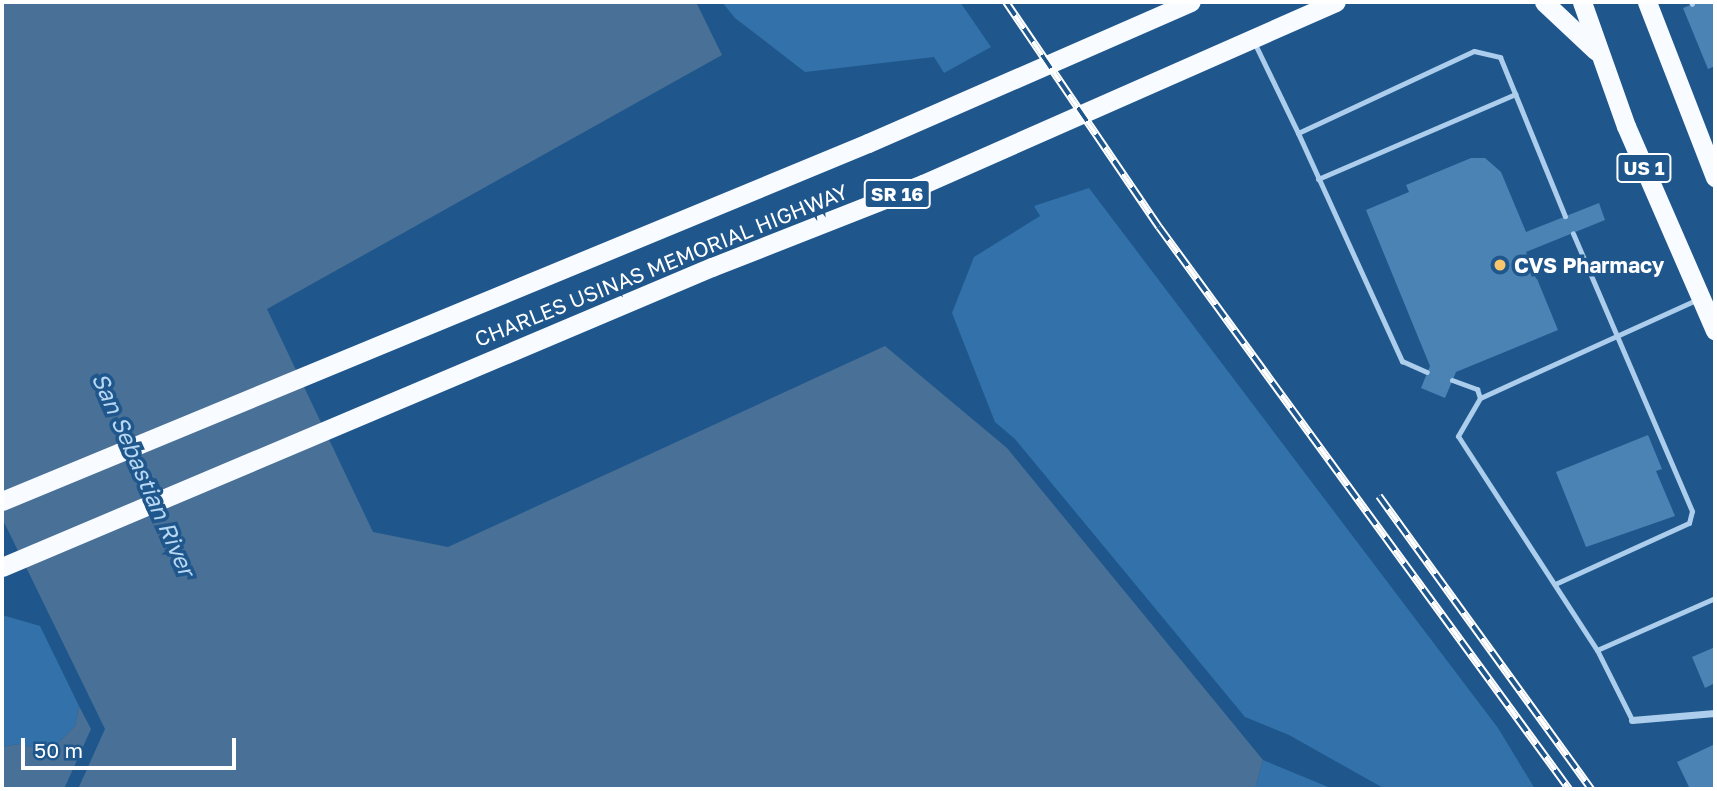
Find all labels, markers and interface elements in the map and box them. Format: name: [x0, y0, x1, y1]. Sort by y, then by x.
road number: US 1: [1616, 152, 1672, 184]
street label: CHARLES USINAS MEMORIAL HIGHWAY: [471, 178, 851, 352]
road number: SR 16: [862, 178, 932, 210]
place label: CVS Pharmacy: [1514, 252, 1664, 278]
marker: CVS Pharmacy: [1492, 257, 1508, 273]
water label: San Sebastian River: [87, 368, 201, 580]
scale bar: [24, 724, 240, 768]
text: 50 m: [34, 737, 83, 763]

